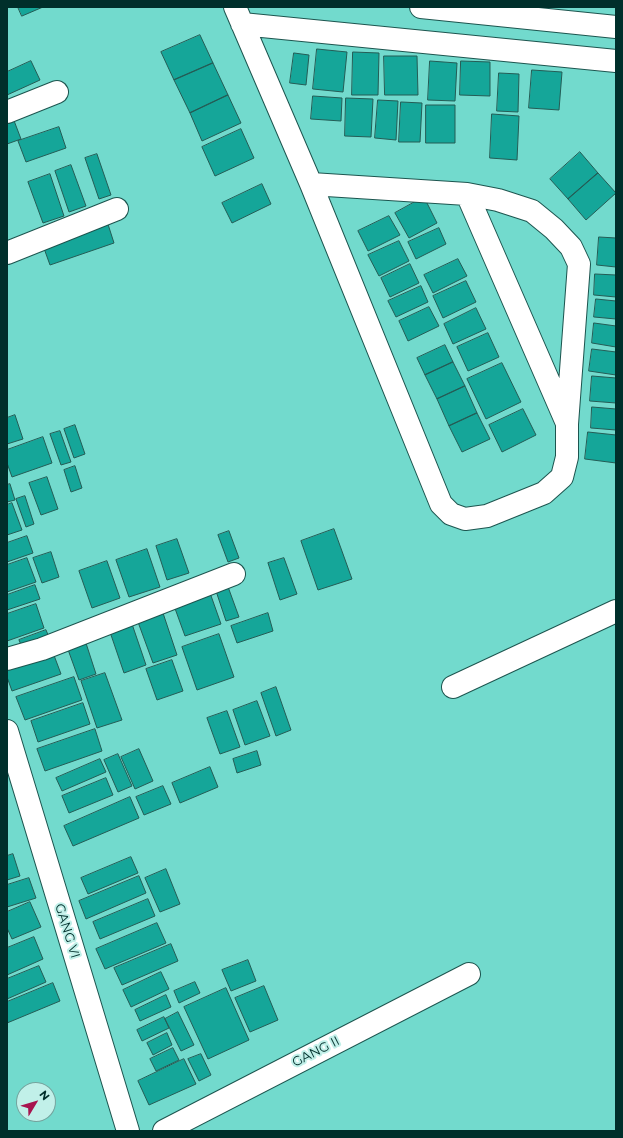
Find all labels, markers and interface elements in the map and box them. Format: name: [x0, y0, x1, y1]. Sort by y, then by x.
street label: GANG VI: [51, 902, 83, 960]
street label: GANG II: [290, 1033, 342, 1071]
north arrow: [16, 1082, 56, 1122]
text: N: [36, 1087, 53, 1103]

